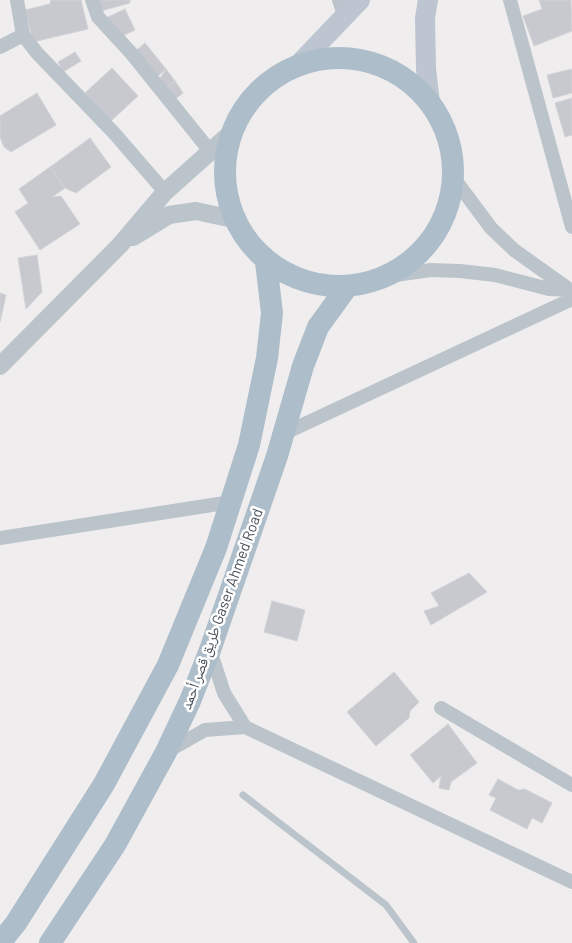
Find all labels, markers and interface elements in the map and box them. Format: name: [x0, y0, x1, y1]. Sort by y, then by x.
street label: طريق قصر أحمد Gaser Ahmed Road: [177, 506, 267, 712]

